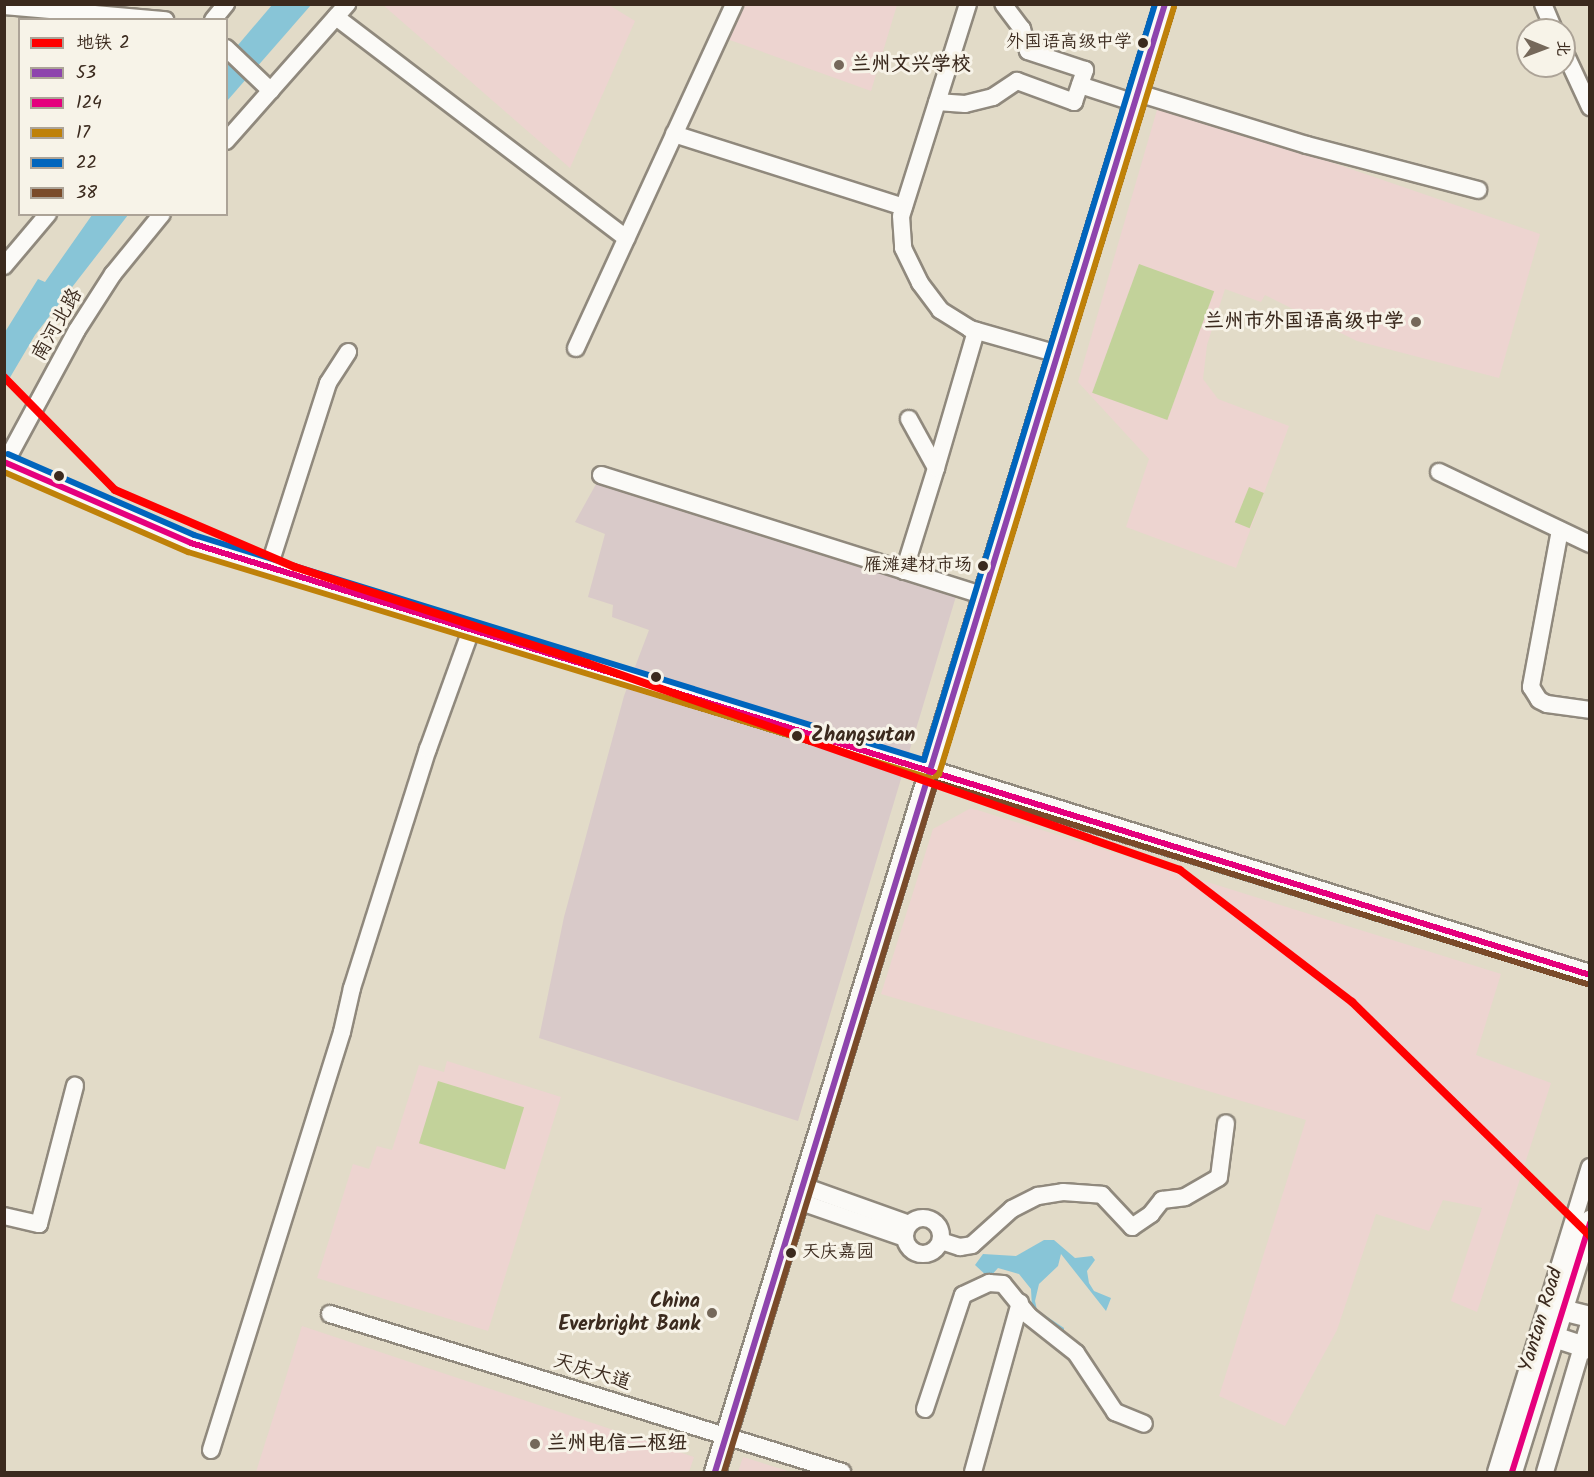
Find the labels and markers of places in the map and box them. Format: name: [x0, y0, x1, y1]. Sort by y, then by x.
place label: 外国语高级中学: [1006, 32, 1132, 54]
marker: 外国语高级中学: [1137, 37, 1149, 49]
place label: 兰州文兴学校: [851, 53, 971, 77]
marker: 兰州文兴学校: [832, 58, 846, 72]
place label: 兰州市外国语高级中学: [1204, 310, 1404, 334]
marker: 兰州市外国语高级中学: [1409, 315, 1423, 329]
unlabelled marker: [53, 470, 65, 482]
place label: 雁滩建材市场: [864, 555, 972, 577]
marker: 雁滩建材市场: [977, 560, 989, 572]
unlabelled marker: [650, 671, 662, 683]
place label: Zhangsutan: [811, 724, 915, 748]
marker: Zhangsutan: [788, 727, 806, 745]
place label: 天庆嘉园: [802, 1242, 874, 1264]
marker: 天庆嘉园: [785, 1247, 797, 1259]
place label: China Everbright Bank: [559, 1290, 700, 1337]
marker: China Everbright Bank: [705, 1306, 719, 1320]
place label: 兰州电信二枢纽: [547, 1432, 687, 1456]
marker: 兰州电信二枢纽: [528, 1437, 542, 1451]

